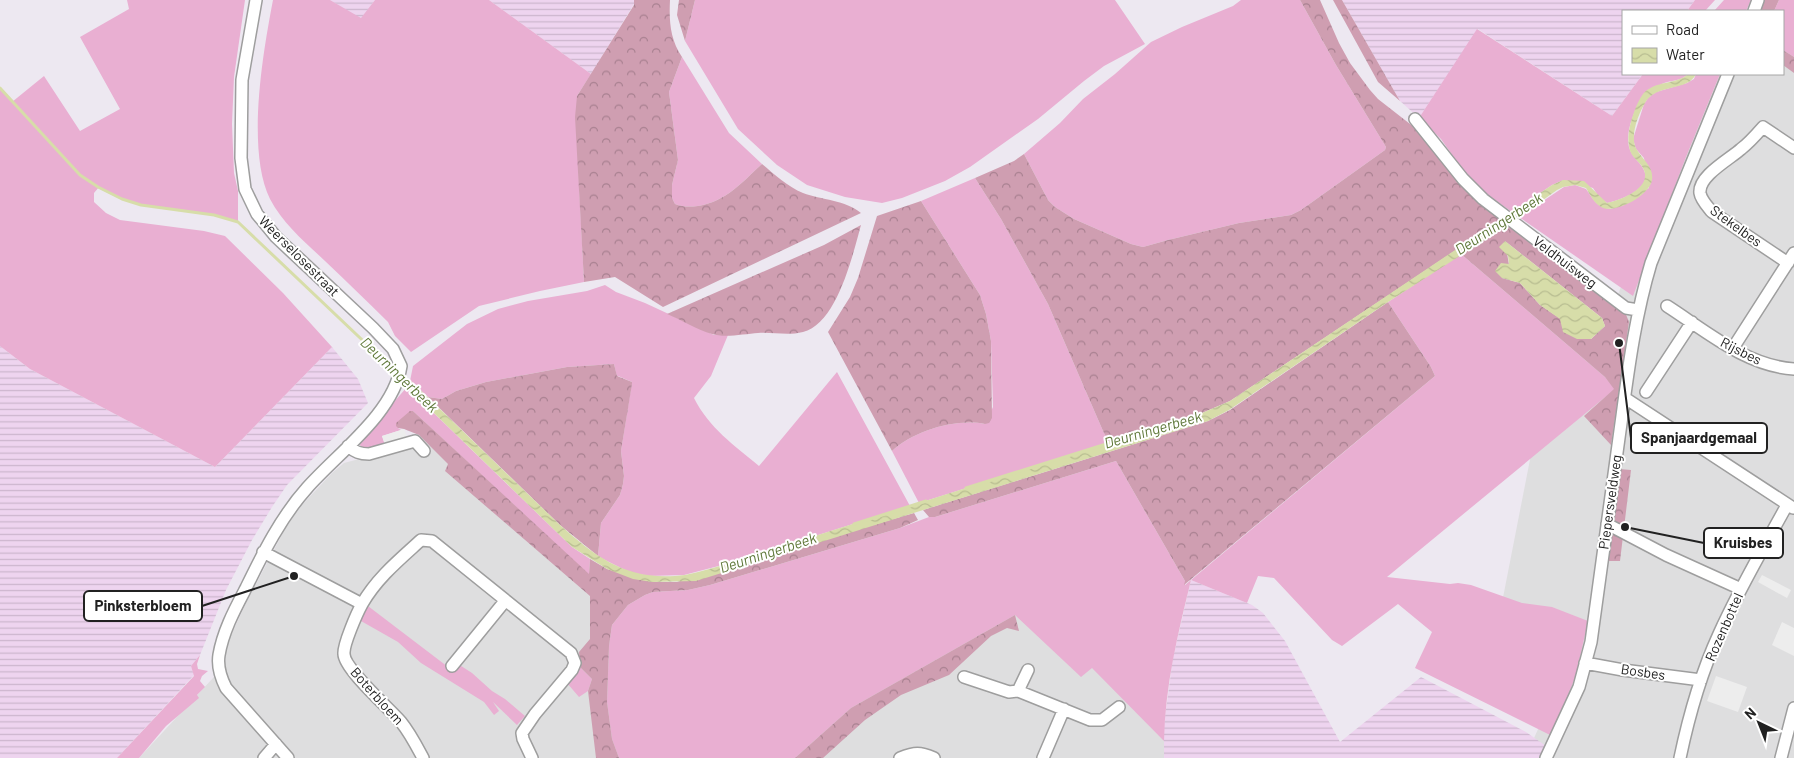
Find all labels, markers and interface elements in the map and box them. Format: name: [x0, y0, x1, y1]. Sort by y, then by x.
legend: [1622, 10, 1784, 75]
text: Road: [1666, 20, 1699, 38]
text: Water: [1666, 45, 1705, 63]
water label: Deurningerbeek: [1451, 188, 1546, 258]
street label: Stekelbes: [1707, 201, 1766, 250]
street label: Weerselosestraat: [256, 212, 343, 299]
street label: Veldhuisweg: [1530, 232, 1601, 291]
water label: Deurningerbeek: [357, 333, 443, 416]
street label: Rijsbes: [1718, 333, 1765, 368]
water label: Deurningerbeek: [1102, 406, 1204, 452]
callout: Spanjaardgemaal: [1631, 423, 1767, 453]
text: Spanjaardgemaal: [1641, 428, 1757, 446]
street label: Piepersveldweg: [1594, 454, 1625, 550]
water label: Deurningerbeek: [717, 528, 819, 576]
callout: Kruisbes: [1704, 528, 1783, 558]
text: Kruisbes: [1714, 533, 1773, 551]
street label: Rozenbottel: [1701, 590, 1746, 664]
callout: Pinksterbloem: [84, 591, 202, 621]
text: Pinksterbloem: [94, 596, 192, 614]
street label: Bosbes: [1620, 660, 1667, 683]
street label: Boterbloem: [347, 663, 408, 728]
north arrow: [1734, 698, 1784, 748]
text: N: [1741, 704, 1759, 723]

